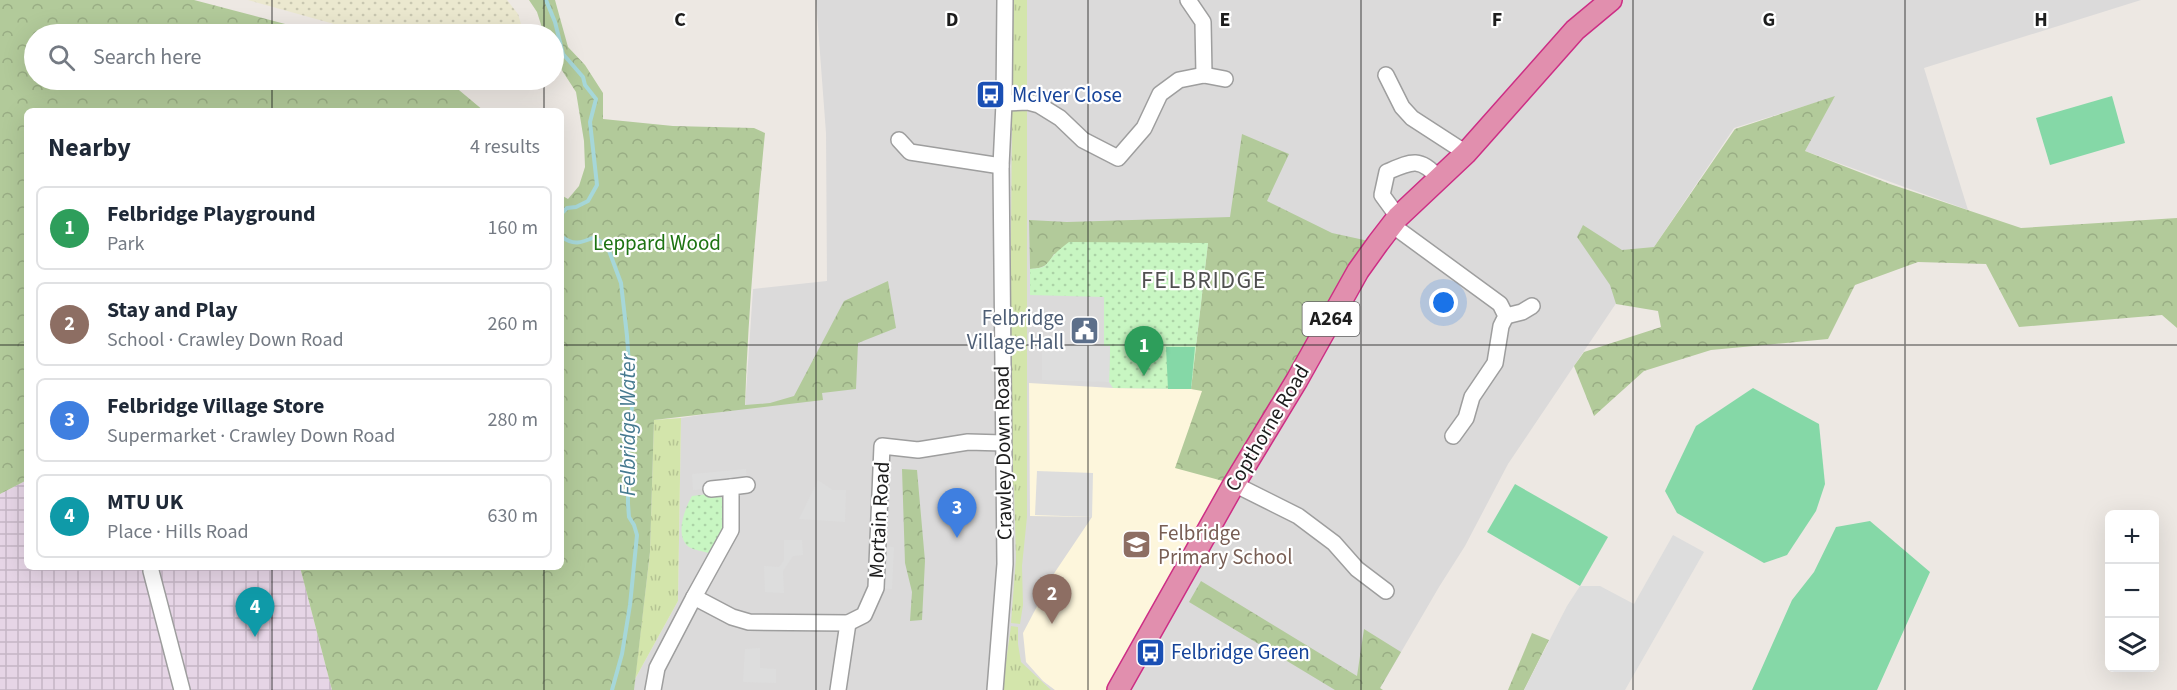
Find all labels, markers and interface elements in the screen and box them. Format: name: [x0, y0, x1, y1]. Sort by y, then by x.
text: C: [674, 6, 686, 34]
text: D: [946, 6, 958, 34]
text: E: [1220, 6, 1230, 34]
text: F: [1492, 6, 1502, 34]
text: G: [1763, 6, 1775, 34]
text: H: [2034, 6, 2048, 34]
search box: [24, 24, 564, 90]
icon: search: [45, 41, 78, 74]
text: Search here: [93, 41, 201, 73]
bus stop icon: McIver Close: [975, 79, 1007, 111]
place label: McIver Close: [1012, 80, 1122, 110]
text: Nearby: [48, 129, 131, 166]
text: 4 results: [470, 133, 540, 161]
text: Felbridge Playground: [107, 198, 316, 230]
text: 1: [64, 214, 75, 242]
text: 160 m: [488, 214, 538, 242]
park label: Leppard Wood: [593, 228, 721, 258]
text: Park: [107, 230, 144, 258]
district label: FELBRIDGE: [1141, 263, 1267, 298]
your location: [1429, 288, 1458, 317]
text: Stay and Play: [107, 294, 238, 326]
road number: A264: [1302, 302, 1360, 336]
place label: Felbridge Village Hall: [967, 303, 1064, 357]
text: 2: [64, 310, 75, 338]
text: 260 m: [488, 310, 538, 338]
public building icon: Felbridge Village Hall: [1069, 314, 1101, 346]
text: School · Crawley Down Road: [107, 326, 344, 354]
pin: 1: [1124, 326, 1164, 376]
water label: Felbridge Water: [612, 352, 644, 496]
street label: Copthorne Road: [1217, 359, 1317, 497]
street label: Crawley Down Road: [986, 366, 1020, 540]
text: Felbridge Village Store: [107, 390, 324, 422]
text: 3: [64, 406, 75, 434]
text: 280 m: [488, 406, 538, 434]
text: Supermarket · Crawley Down Road: [107, 422, 395, 450]
street label: Mortain Road: [861, 461, 897, 579]
text: MTU UK: [107, 486, 183, 518]
pin: 3: [938, 488, 976, 538]
text: 4: [64, 502, 75, 530]
text: 630 m: [488, 502, 538, 530]
map controls: [2105, 510, 2159, 672]
button: +: [2105, 510, 2159, 564]
text: Place · Hills Road: [107, 518, 249, 546]
place label: Felbridge Primary School: [1158, 518, 1293, 572]
school or university icon: Felbridge Primary School: [1121, 529, 1153, 561]
button: −: [2105, 564, 2159, 618]
pin: 2: [1032, 574, 1072, 624]
pin: 4: [236, 588, 274, 637]
button: layers: [2105, 618, 2159, 672]
bus stop icon: Felbridge Green: [1134, 636, 1166, 668]
place label: Felbridge Green: [1171, 637, 1310, 667]

